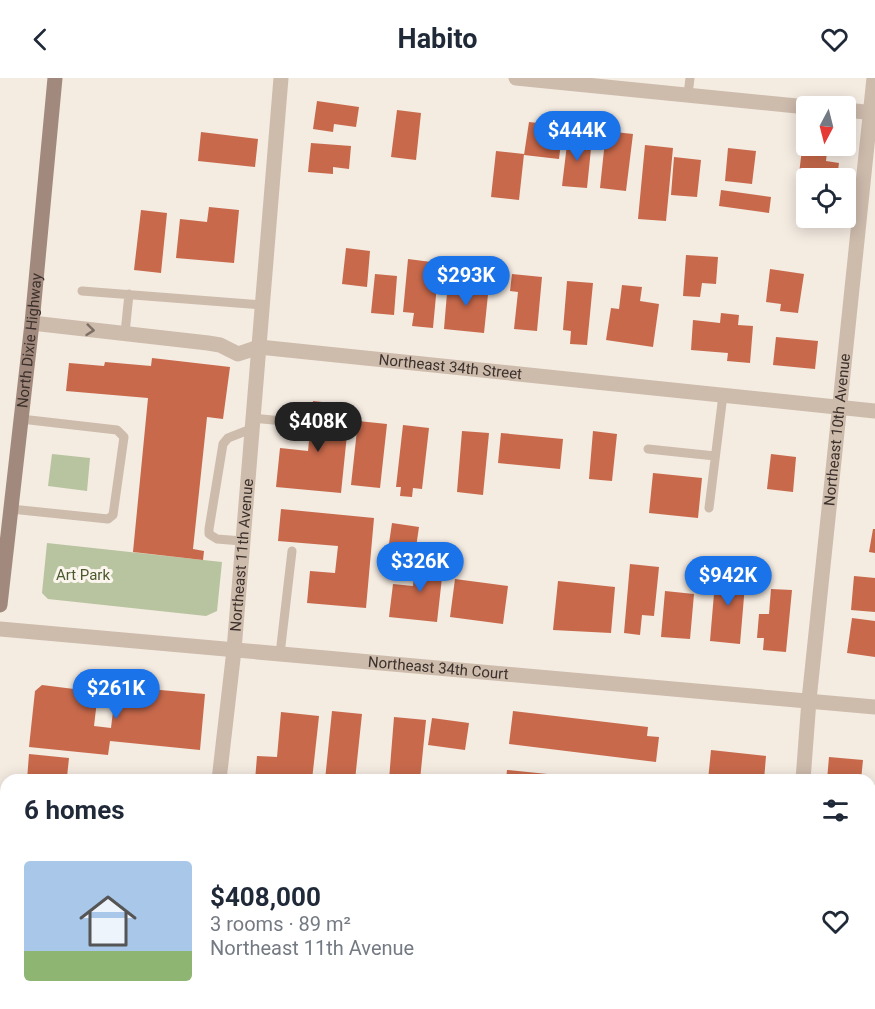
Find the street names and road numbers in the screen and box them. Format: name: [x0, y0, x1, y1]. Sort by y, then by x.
street label: North Dixie Highway: [13, 272, 46, 409]
street label: Northeast 34th Street: [378, 351, 523, 383]
street label: Northeast 10th Avenue: [820, 352, 854, 507]
street label: Northeast 11th Avenue: [227, 478, 257, 632]
street label: Northeast 34th Court: [367, 653, 509, 683]

